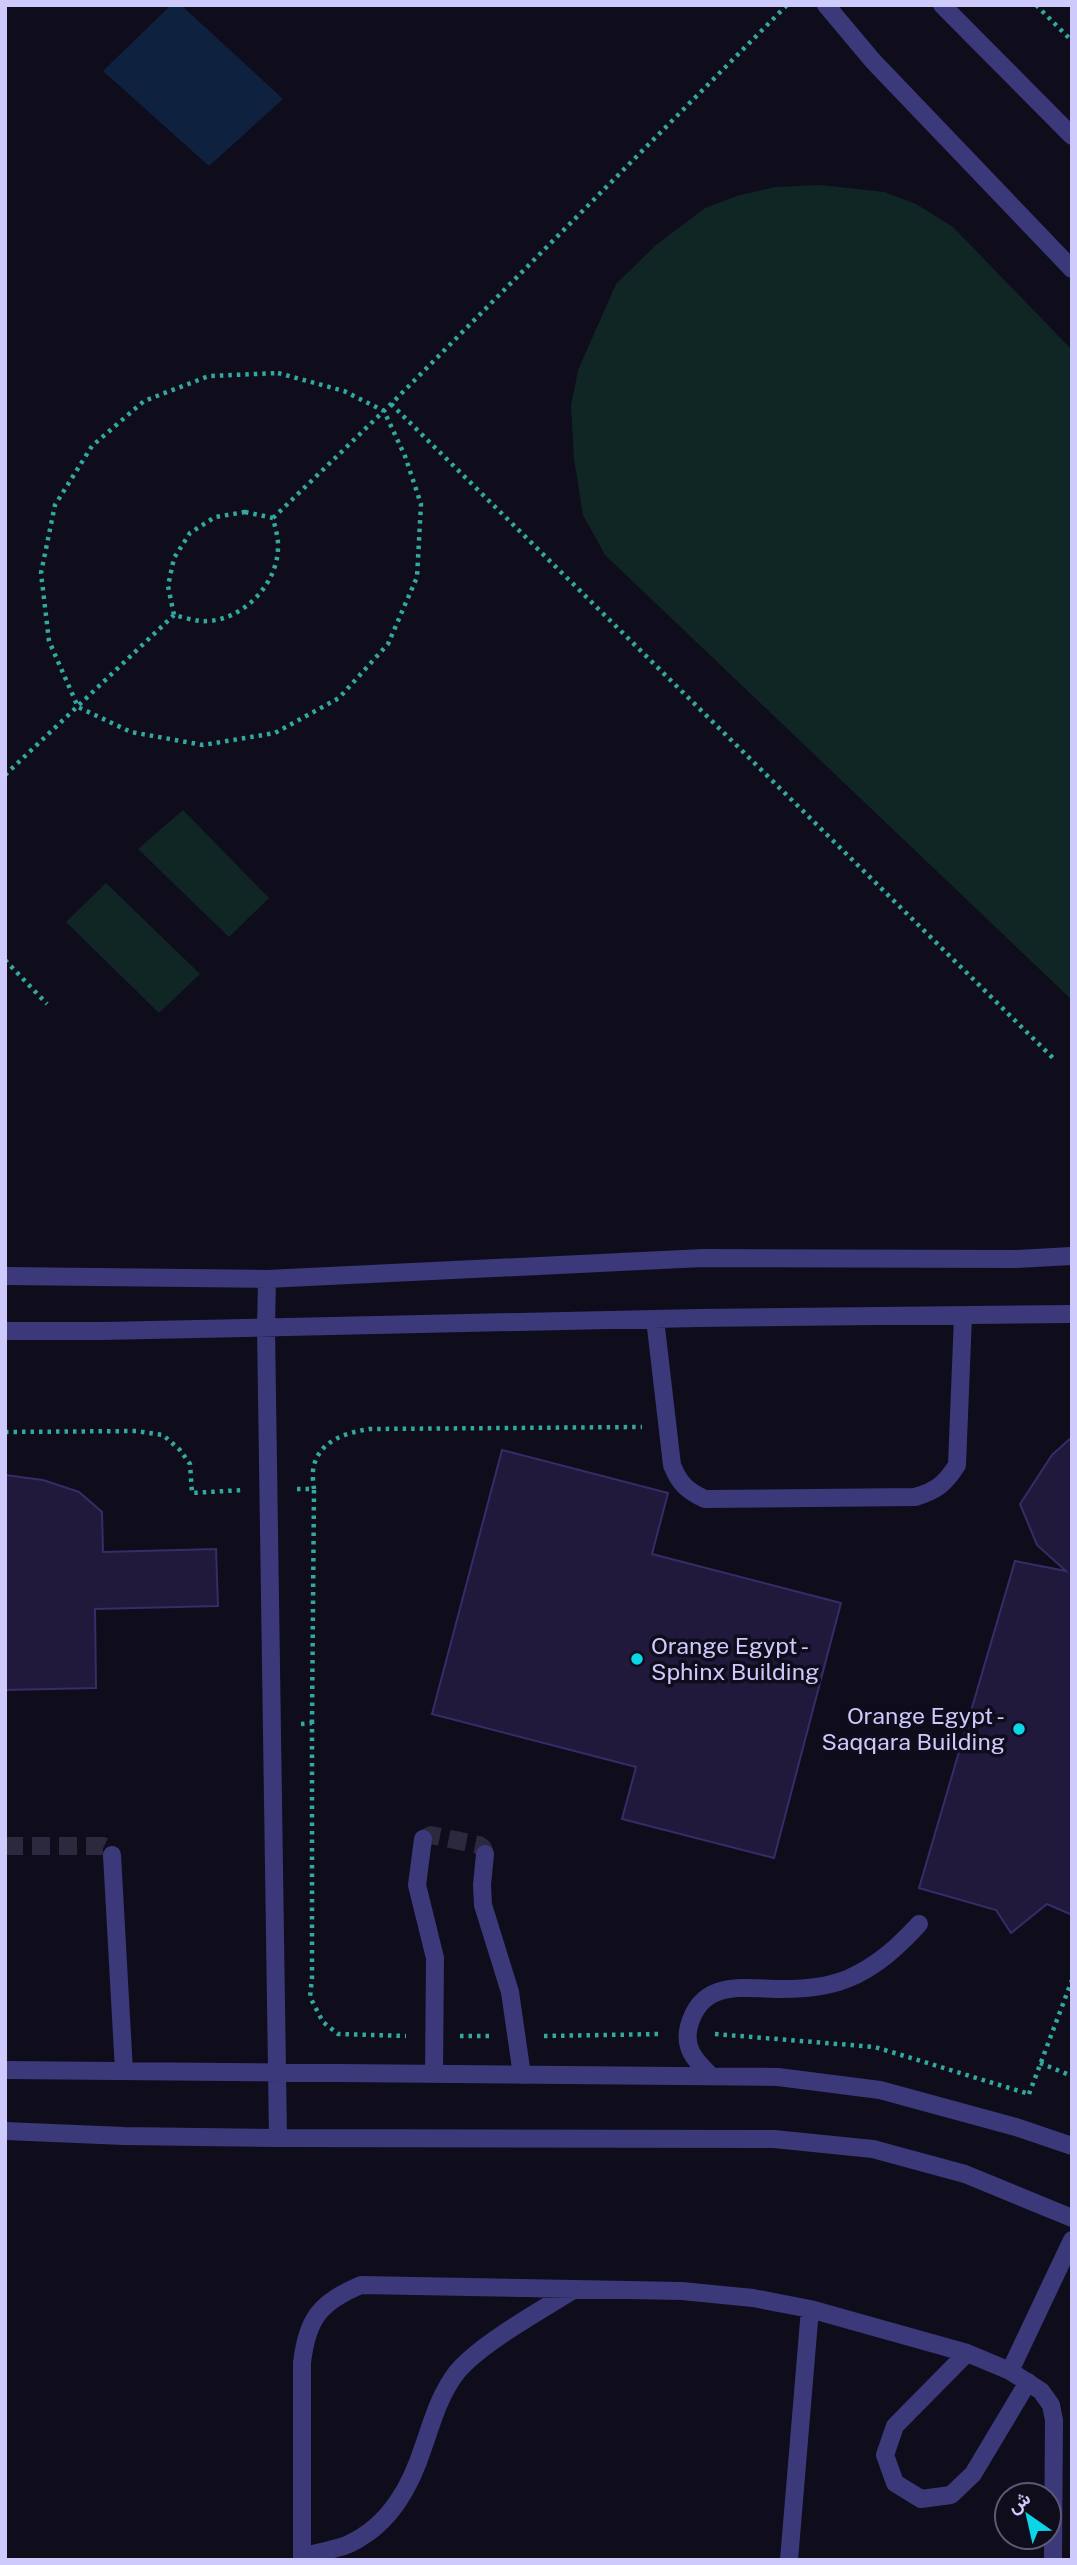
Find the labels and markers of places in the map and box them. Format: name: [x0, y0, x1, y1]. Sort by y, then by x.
place label: Orange Egypt - Sphinx Building: [651, 1632, 819, 1685]
marker: Orange Egypt - Sphinx Building: [629, 1651, 645, 1667]
place label: Orange Egypt - Saqqara Building: [821, 1702, 1005, 1755]
marker: Orange Egypt - Saqqara Building: [1011, 1721, 1027, 1737]

